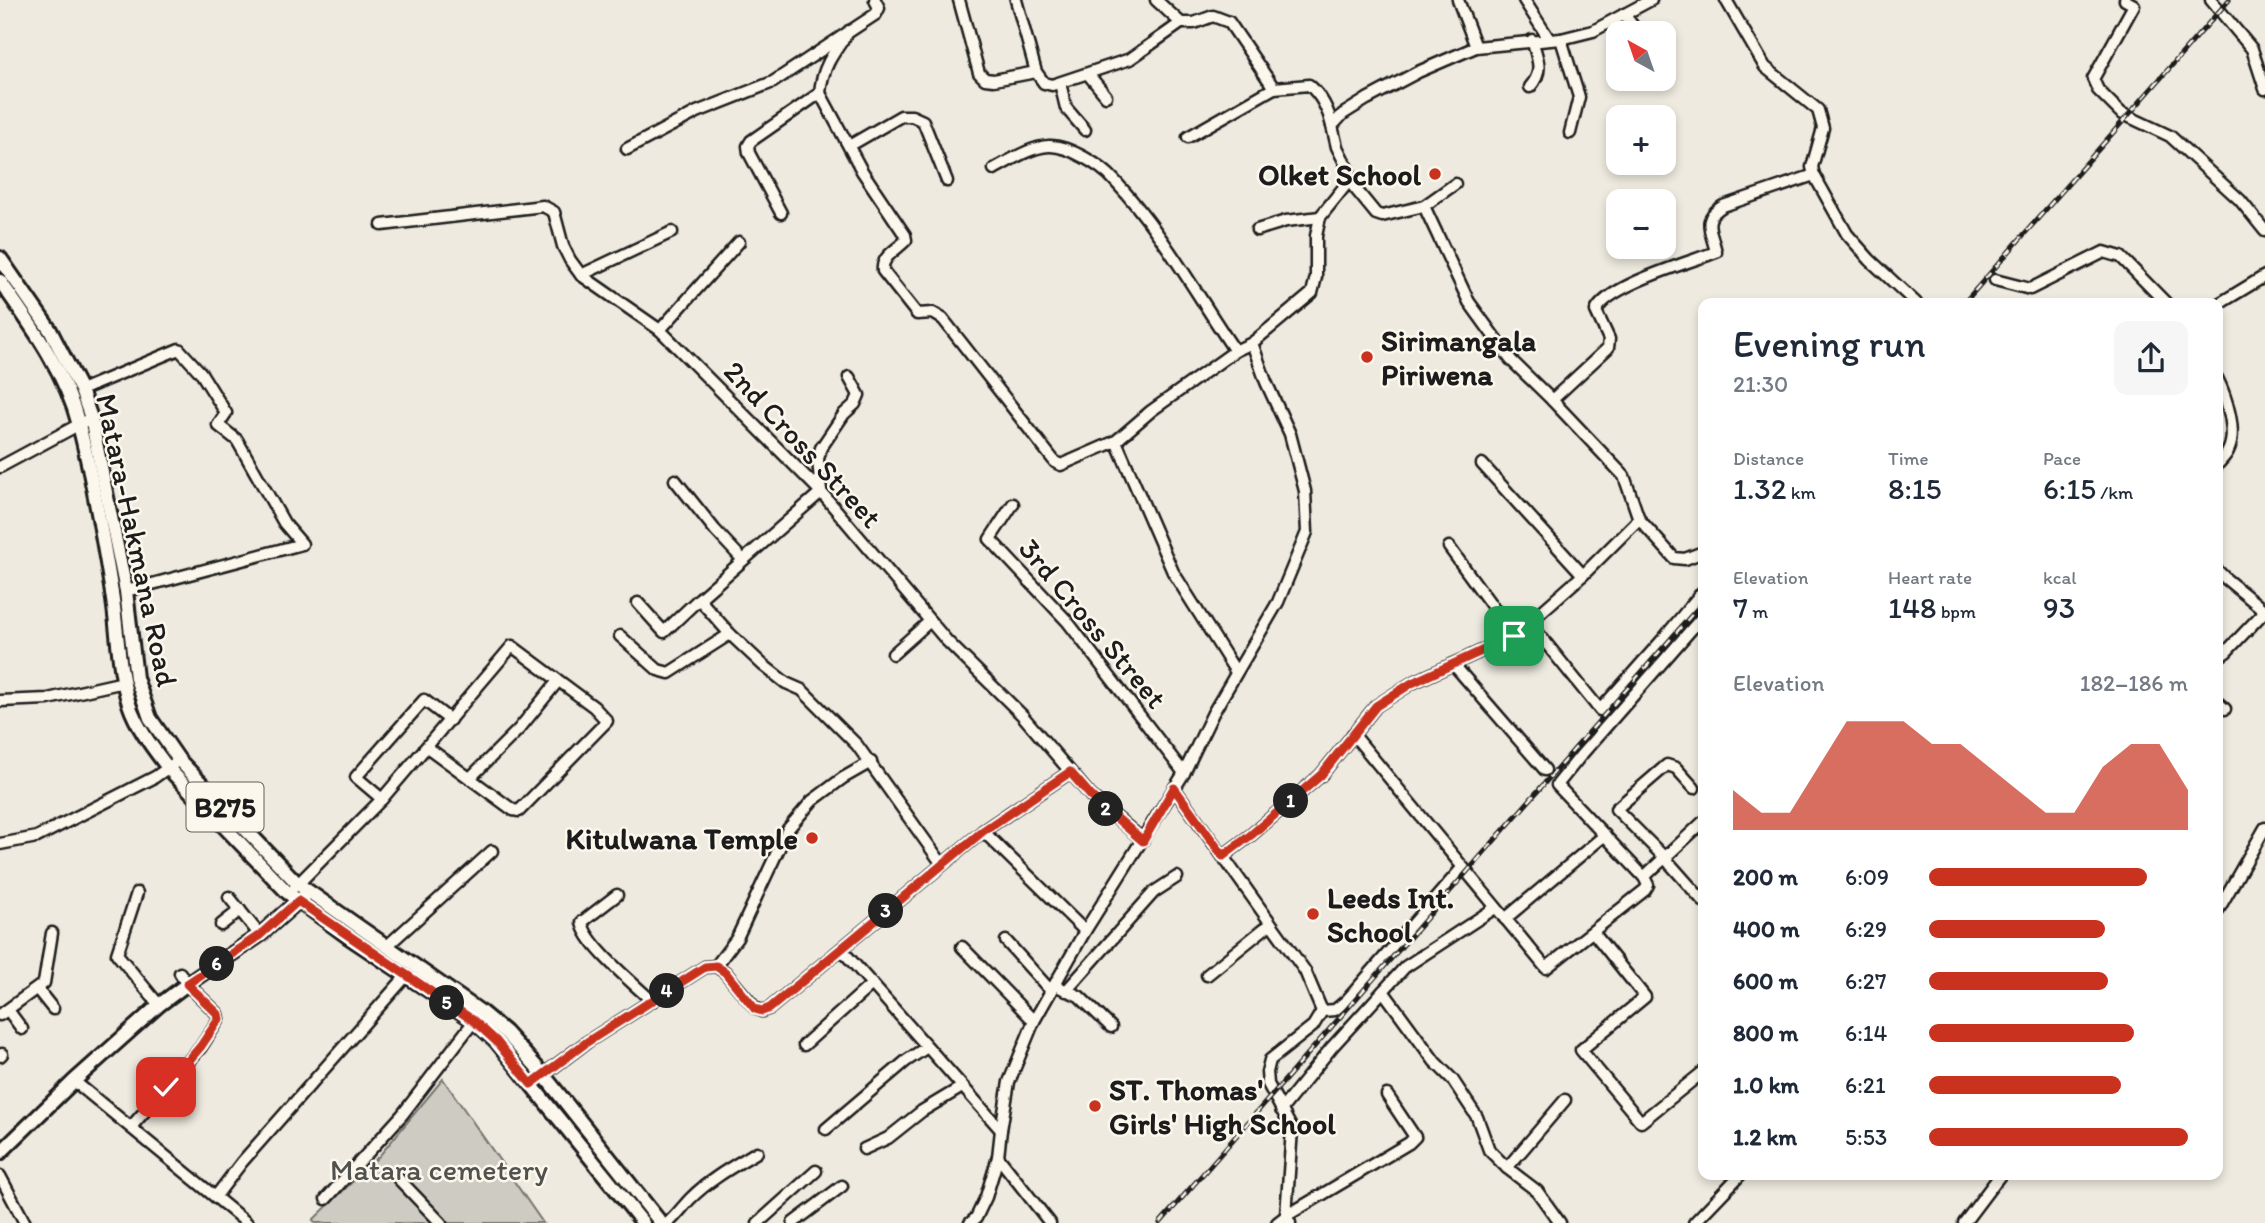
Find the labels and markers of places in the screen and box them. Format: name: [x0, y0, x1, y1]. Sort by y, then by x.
place label: Olket School: [1258, 156, 1421, 193]
marker: Olket School: [1427, 166, 1443, 182]
place label: Sirimangala Piriwena: [1381, 322, 1536, 393]
marker: Sirimangala Piriwena: [1359, 349, 1375, 365]
pin: [1484, 606, 1544, 666]
pin: 1: [1274, 784, 1308, 818]
pin: 2: [1088, 792, 1124, 826]
place label: Kitulwana Temple: [566, 820, 798, 857]
marker: Kitulwana Temple: [804, 830, 820, 846]
place label: Leeds Int. School: [1327, 879, 1454, 950]
pin: 3: [868, 894, 903, 928]
marker: Leeds Int. School: [1305, 906, 1321, 922]
pin: 6: [200, 946, 234, 982]
pin: 4: [650, 974, 684, 1009]
pin: 5: [430, 986, 464, 1020]
pin: [136, 1057, 196, 1117]
place label: ST. Thomas' Girls' High School: [1109, 1071, 1336, 1142]
marker: ST. Thomas' Girls' High School: [1087, 1098, 1103, 1114]

